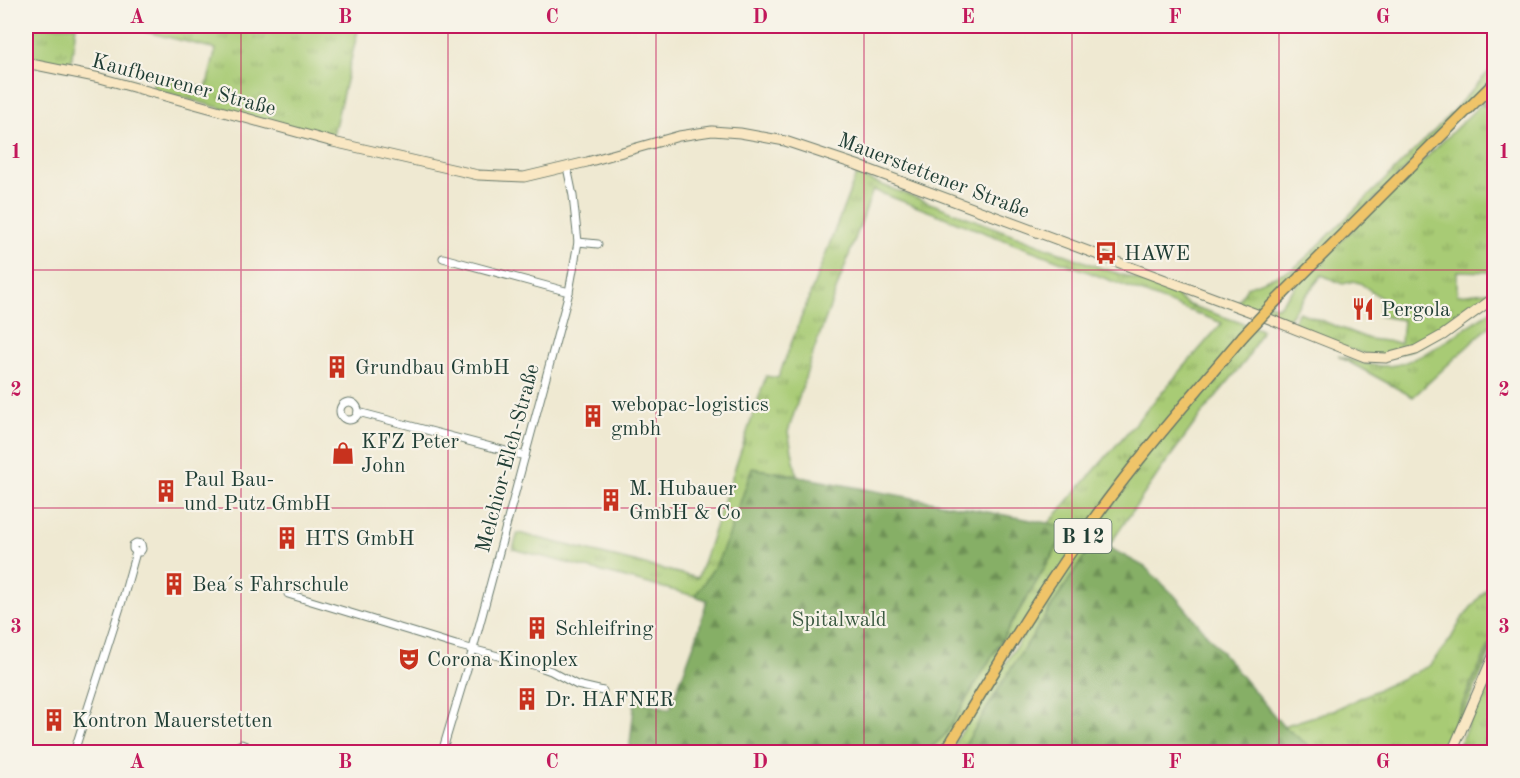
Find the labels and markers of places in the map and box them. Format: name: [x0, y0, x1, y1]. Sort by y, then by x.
bus stop icon: HAWE: [1093, 240, 1119, 266]
place label: HAWE: [1124, 244, 1190, 265]
restaurant icon: Pergola: [1350, 296, 1376, 322]
place label: Pergola: [1381, 300, 1450, 321]
building icon: Grundbau GmbH: [324, 354, 350, 380]
place label: Grundbau GmbH: [355, 358, 510, 379]
place label: webopac-logistics gmbh: [611, 395, 769, 440]
building icon: webopac-logistics gmbh: [580, 403, 606, 429]
place label: KFZ Peter John: [361, 432, 460, 477]
shop icon: KFZ Peter John: [330, 440, 356, 466]
place label: Paul Bau- und Putz GmbH: [184, 470, 330, 515]
building icon: Paul Bau- und Putz GmbH: [153, 478, 179, 504]
place label: M. Hubauer GmbH & Co: [629, 479, 741, 524]
building icon: M. Hubauer GmbH & Co: [598, 487, 624, 513]
building icon: HTS GmbH: [274, 525, 300, 551]
place label: HTS GmbH: [305, 529, 415, 550]
building icon: Bea´s Fahrschule: [161, 571, 187, 597]
place label: Bea´s Fahrschule: [192, 575, 349, 596]
building icon: Schleifring: [524, 615, 550, 641]
place label: Schleifring: [555, 619, 654, 640]
theatre icon: Corona Kinoplex: [396, 646, 422, 672]
place label: Corona Kinoplex: [427, 650, 579, 671]
building icon: Dr. HAFNER: [514, 686, 540, 712]
place label: Dr. HAFNER: [545, 690, 674, 711]
building icon: Kontron Mauerstetten: [41, 707, 67, 733]
place label: Kontron Mauerstetten: [72, 711, 273, 732]

